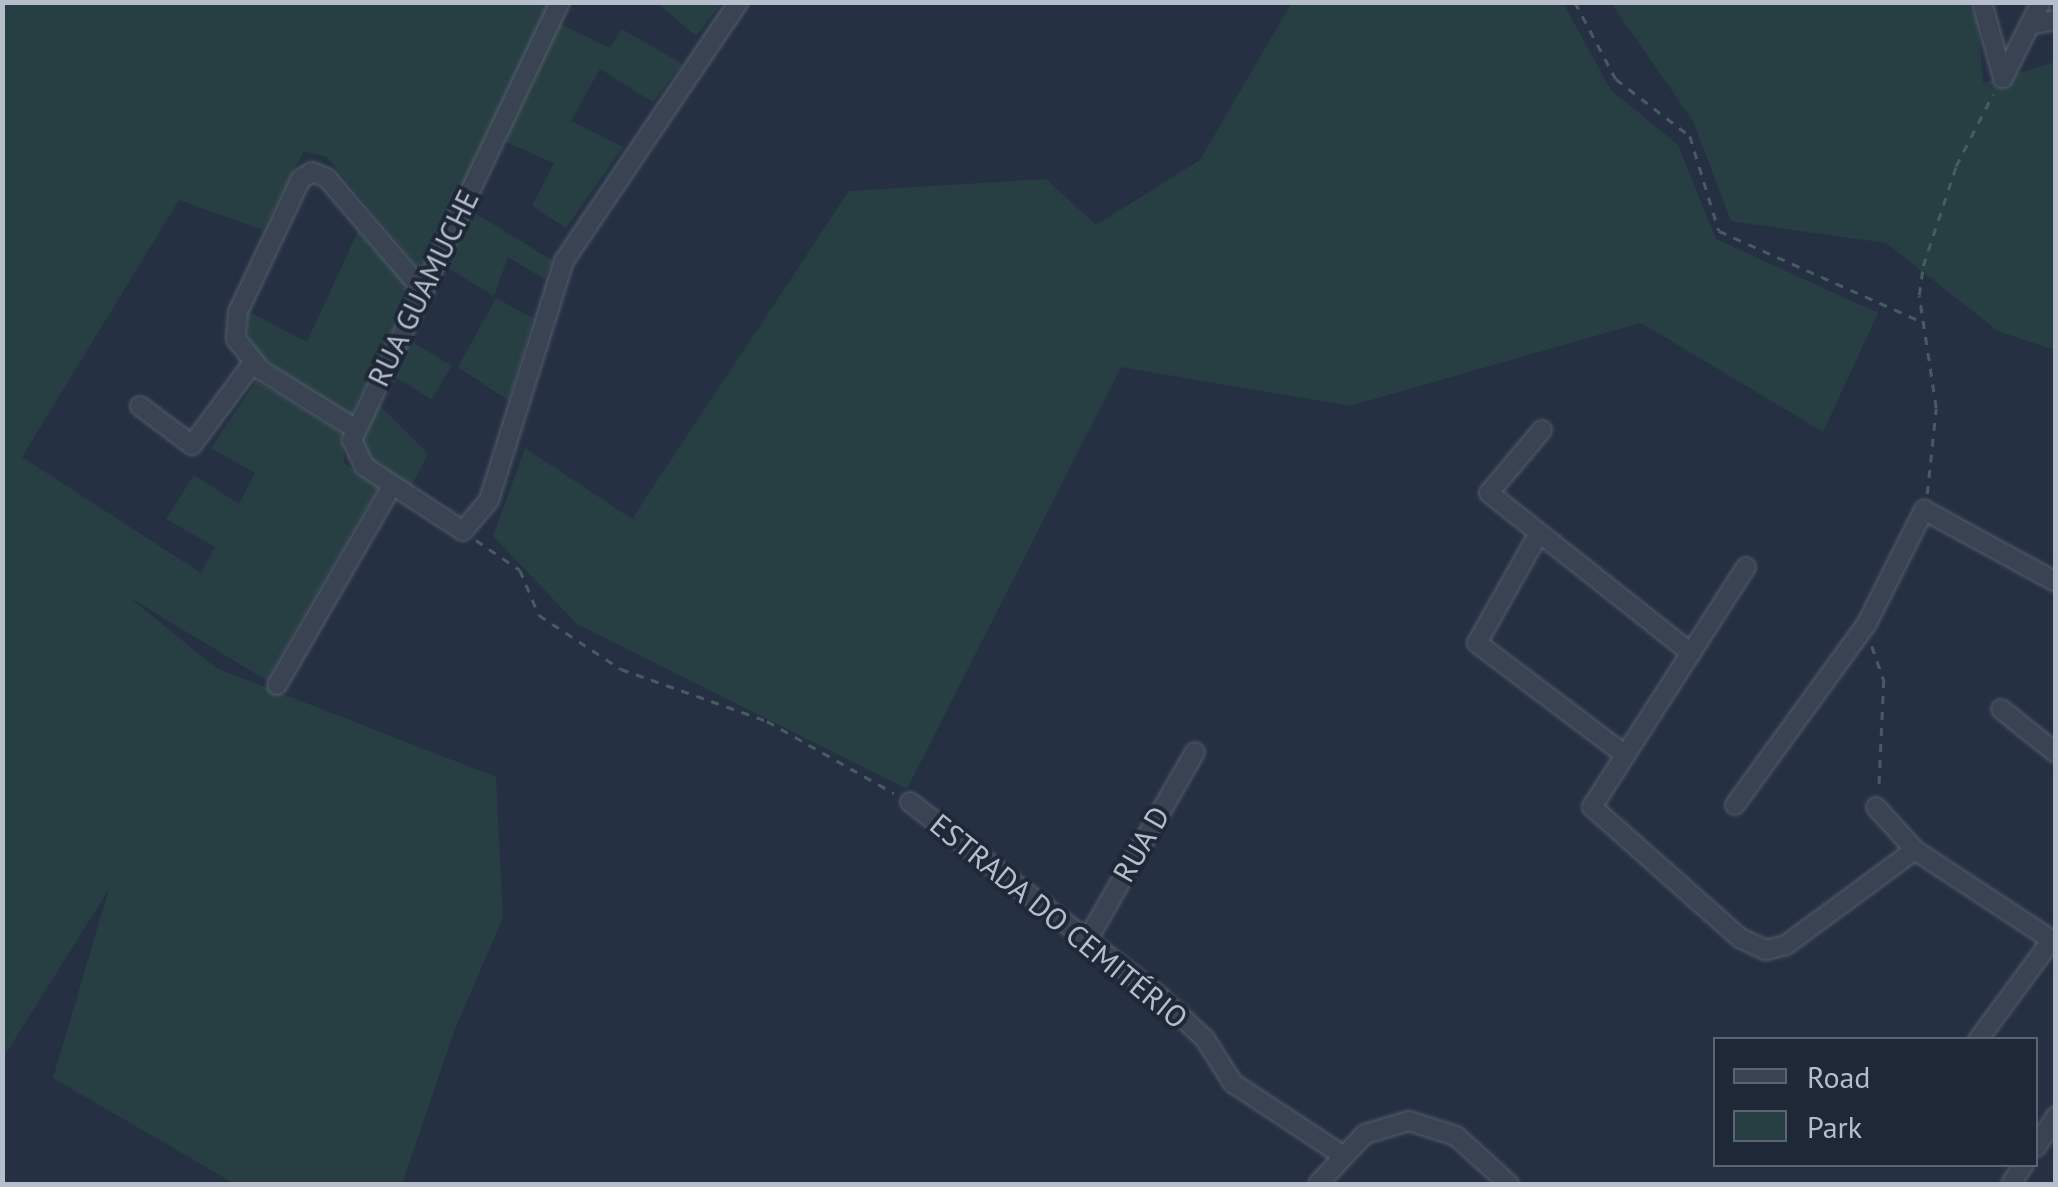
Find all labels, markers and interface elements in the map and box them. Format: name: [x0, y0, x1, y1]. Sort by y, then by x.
street label: RUA GUAMUCHE: [360, 183, 486, 393]
street label: RUA D: [1105, 799, 1177, 889]
street label: ESTRADA DO CEMITÉRIO: [923, 806, 1195, 1036]
legend: [1713, 1037, 2038, 1167]
text: Road: [1807, 1057, 1871, 1096]
text: Park: [1807, 1107, 1862, 1146]

